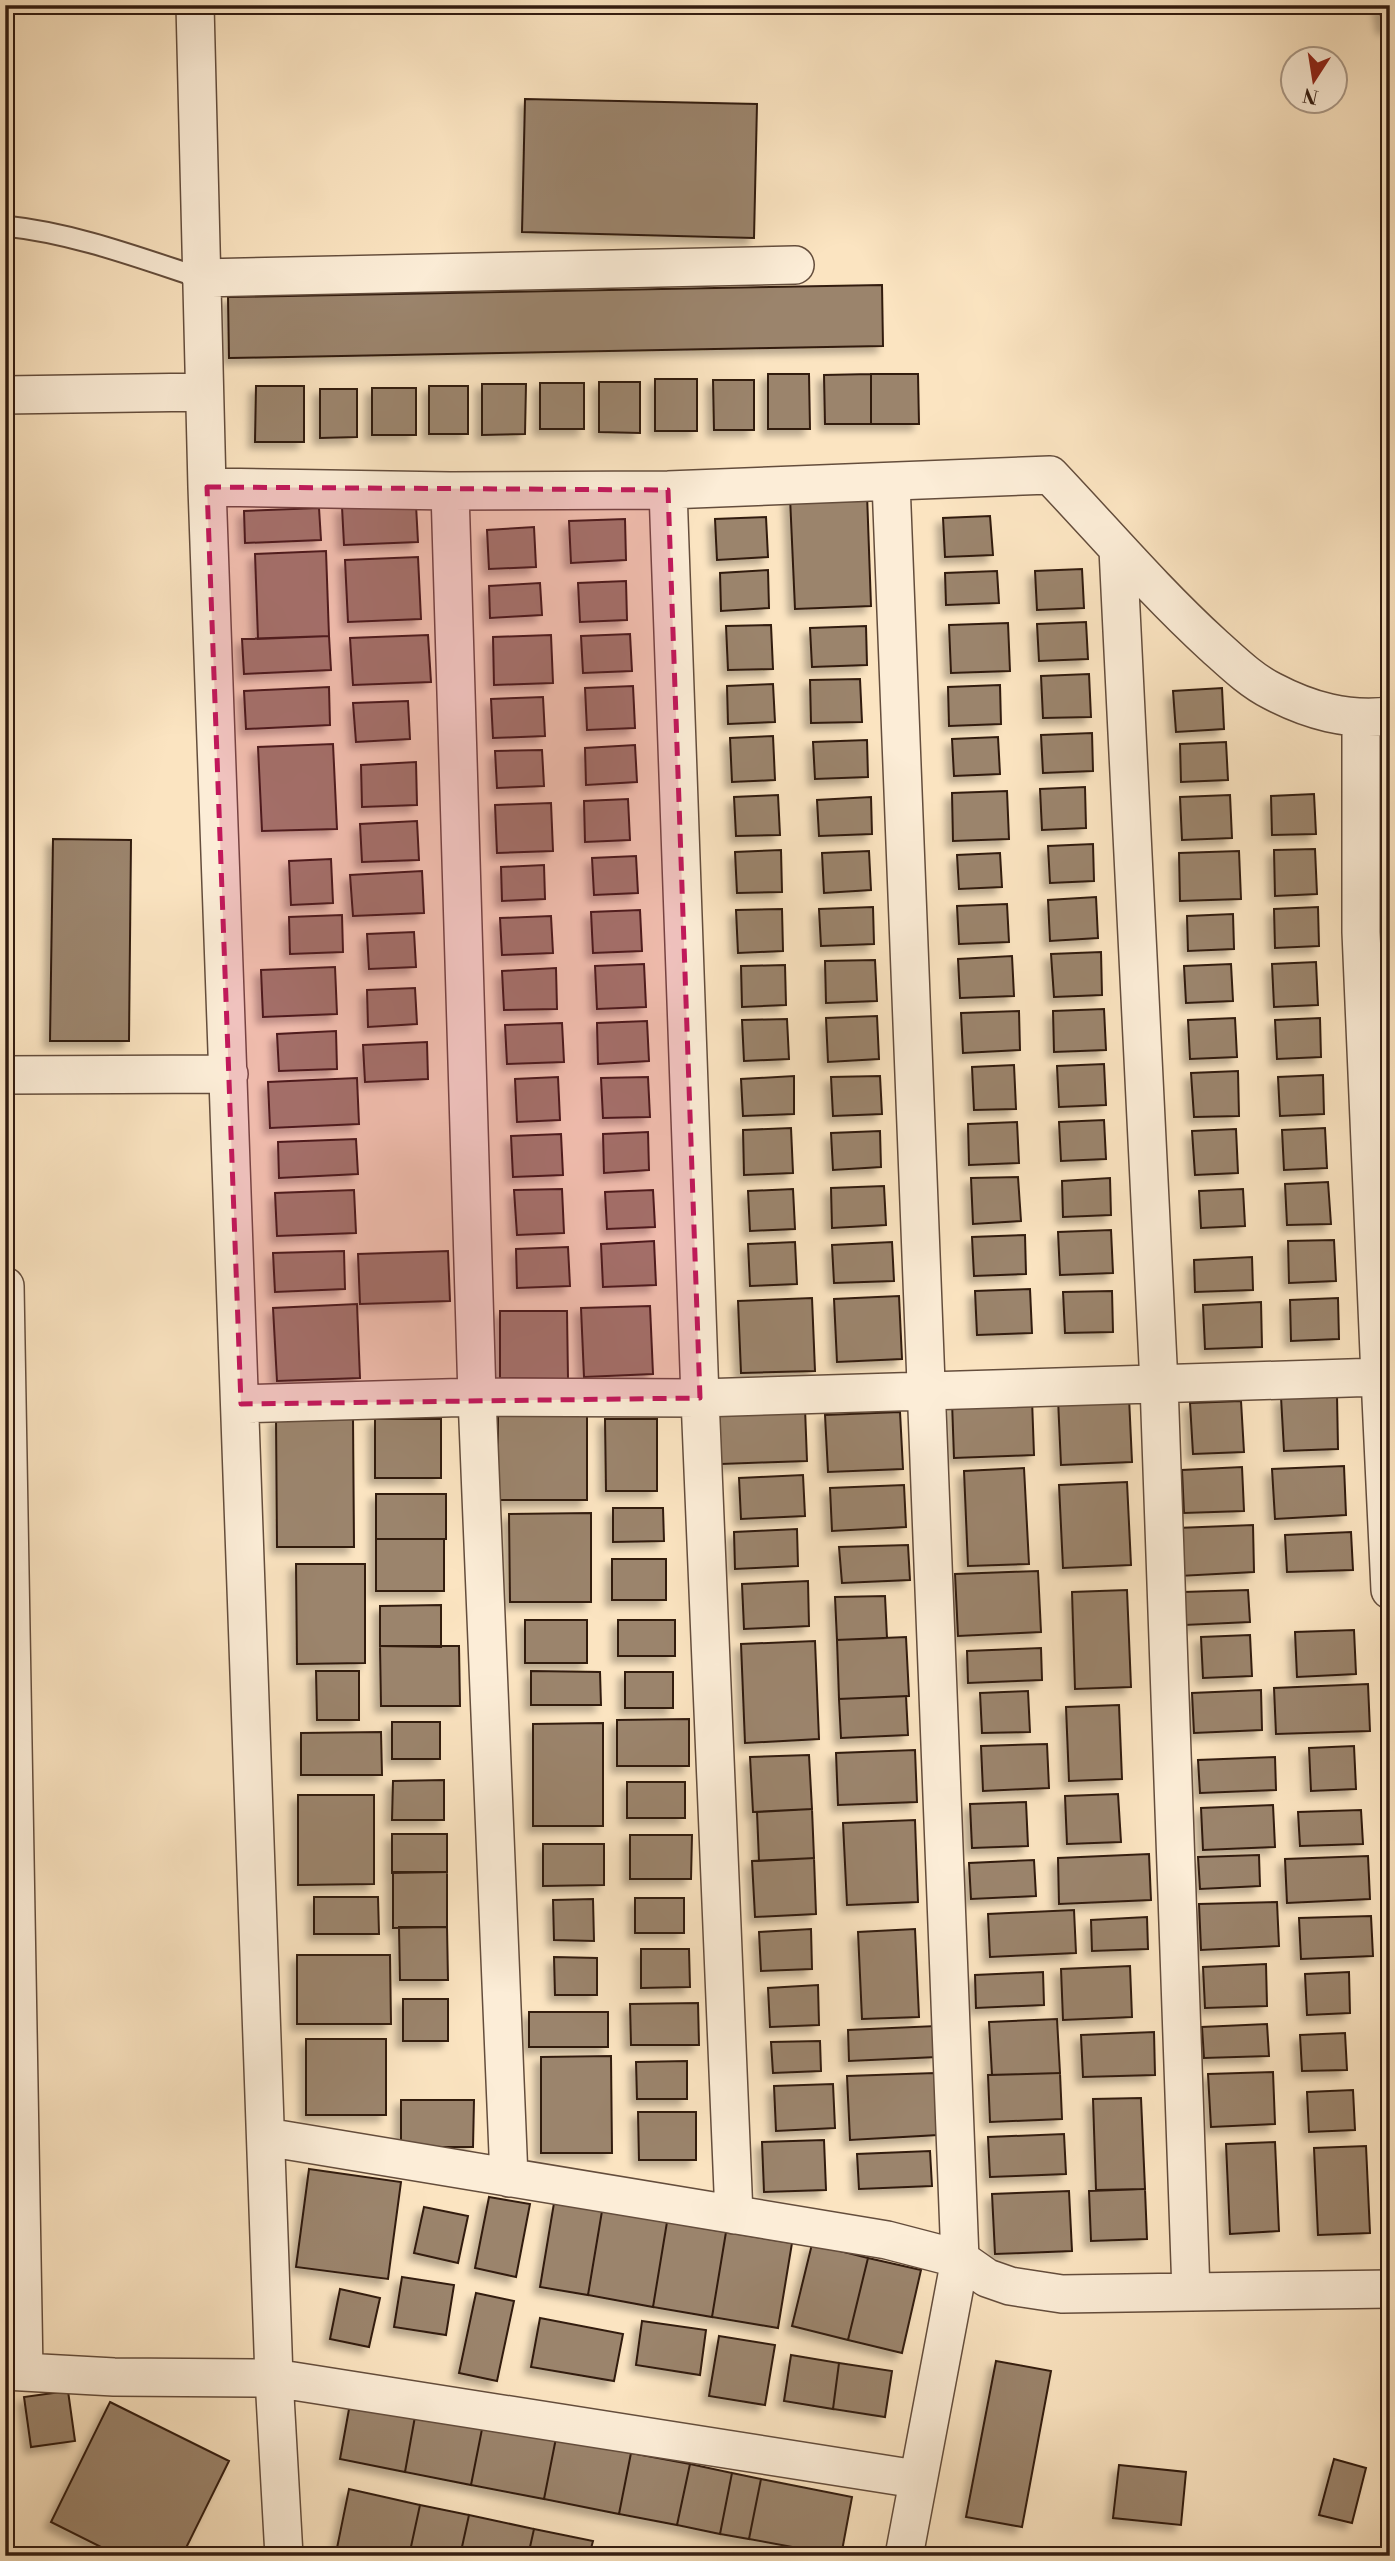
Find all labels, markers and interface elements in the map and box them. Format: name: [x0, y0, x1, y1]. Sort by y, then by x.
north arrow: [1280, 46, 1350, 116]
text: N: [1301, 82, 1321, 109]

